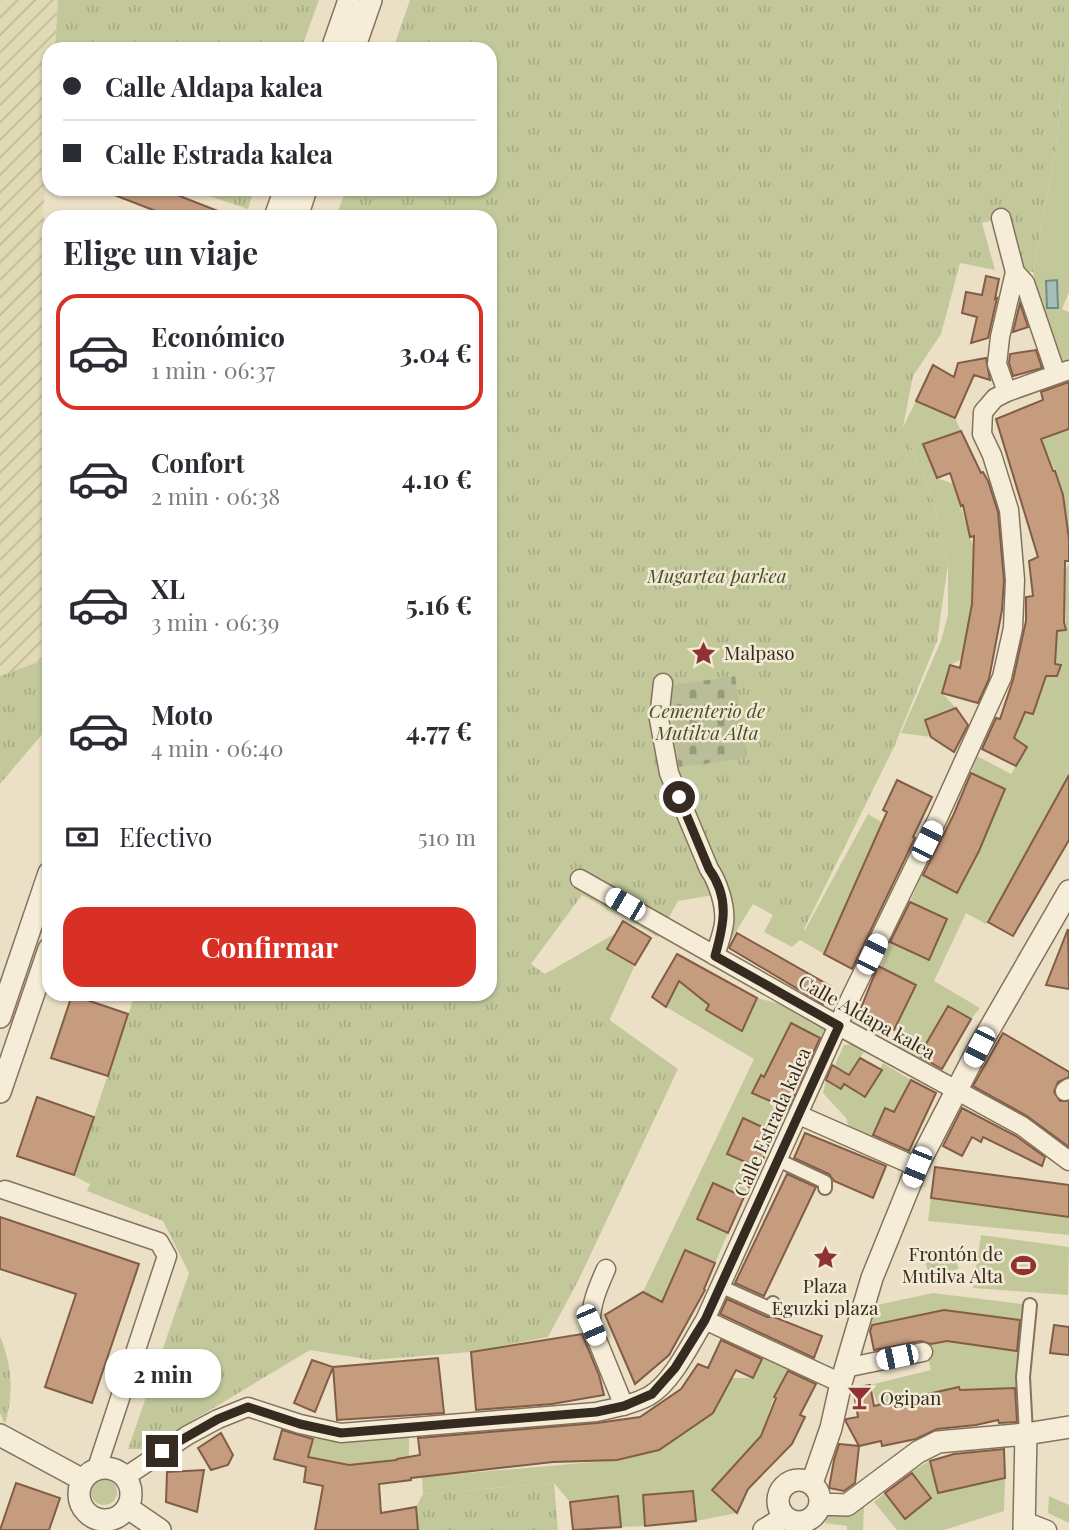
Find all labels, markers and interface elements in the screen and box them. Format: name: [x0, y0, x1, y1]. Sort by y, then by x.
text: Calle Aldapa kalea: [105, 69, 323, 104]
text: Calle Estrada kalea: [105, 136, 333, 171]
text: Elige un viaje: [63, 230, 258, 273]
text: Económico: [151, 319, 285, 354]
icon: car: [67, 321, 130, 384]
text: 3.04 €: [400, 335, 472, 370]
text: 1 min · 06:37: [151, 354, 275, 385]
text: Confort: [151, 445, 245, 480]
icon: car: [67, 447, 130, 510]
text: 4.10 €: [402, 461, 472, 496]
text: 2 min · 06:38: [151, 480, 280, 511]
park label: Mugartea parkea: [646, 562, 787, 588]
text: XL: [151, 571, 185, 606]
icon: car: [67, 573, 130, 636]
text: 5.16 €: [406, 587, 472, 622]
text: 3 min · 06:39: [151, 606, 279, 637]
place icon: Malpaso: [690, 639, 718, 667]
place label: Malpaso: [724, 639, 795, 665]
text: Moto: [151, 697, 213, 732]
park label: Cementerio de Mutilva Alta: [649, 697, 765, 745]
icon: car: [67, 699, 130, 762]
text: 4.77 €: [406, 713, 472, 748]
text: 4 min · 06:40: [151, 732, 283, 763]
route start: [663, 781, 695, 813]
icon: cash: [63, 818, 101, 856]
car: [909, 818, 946, 864]
text: Efectivo: [119, 819, 212, 854]
text: 510 m: [418, 821, 476, 852]
car: [602, 884, 649, 924]
button: Confirmar: [63, 907, 476, 987]
car: [854, 931, 891, 977]
street label: Calle Aldapa kalea: [794, 968, 941, 1065]
car: [961, 1024, 998, 1070]
street label: Calle Estrada kalea: [727, 1042, 816, 1200]
car: [900, 1144, 935, 1190]
place label: Frontón de Mutilva Alta: [902, 1240, 1004, 1288]
place icon: Plaza Eguzki plaza: [811, 1244, 839, 1272]
sports icon: Frontón de Mutilva Alta: [1009, 1251, 1037, 1279]
place label: Plaza Eguzki plaza: [772, 1272, 879, 1320]
car: [574, 1302, 609, 1348]
car: [875, 1342, 920, 1372]
callout: 2 min: [104, 1350, 220, 1398]
text: 2 min: [133, 1358, 193, 1389]
bar icon: Ogipan: [846, 1384, 874, 1412]
place label: Ogipan: [880, 1384, 942, 1410]
route end: [146, 1435, 178, 1467]

